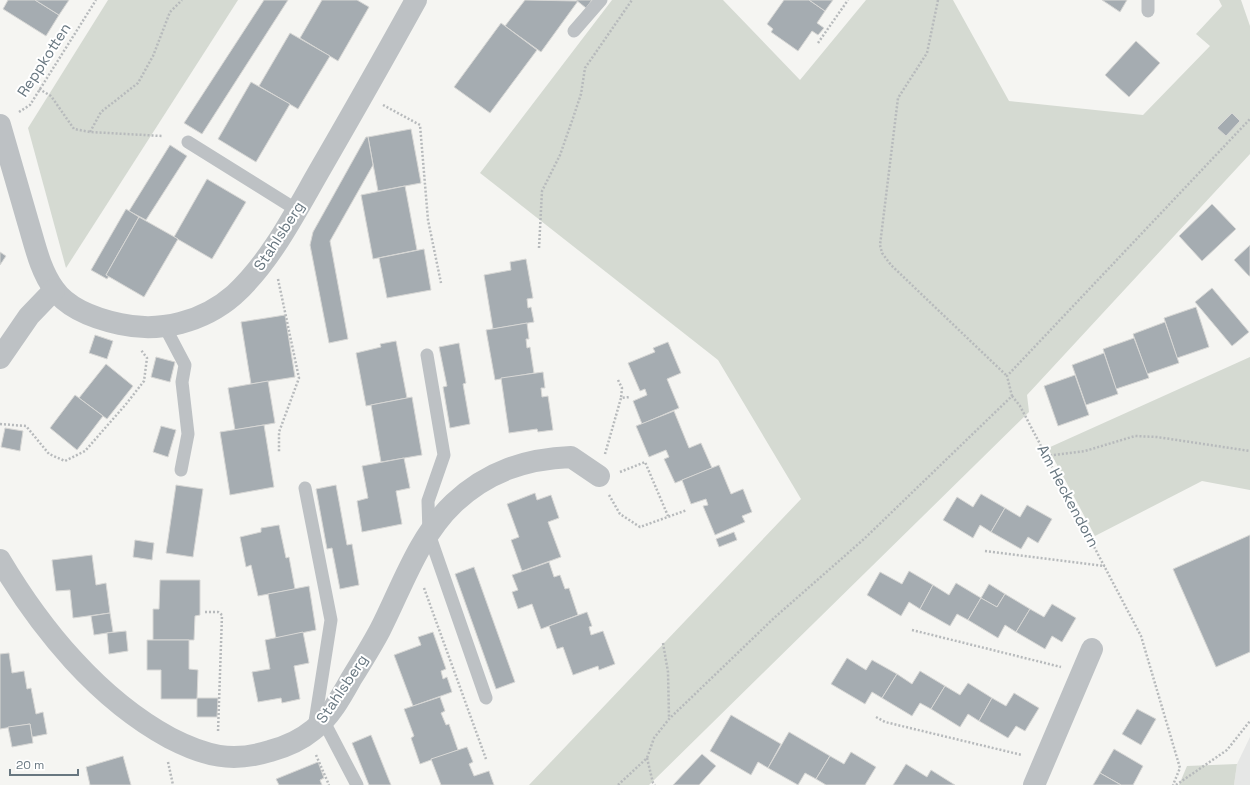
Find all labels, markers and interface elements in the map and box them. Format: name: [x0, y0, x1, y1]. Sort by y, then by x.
street label: Reppkotten: [13, 19, 75, 100]
street label: Stahlsberg: [249, 197, 308, 274]
street label: Am Heckendorn: [1033, 441, 1103, 550]
street label: Stahlsberg: [312, 651, 372, 727]
scale bar: [10, 751, 78, 777]
text: 20 m: [16, 757, 44, 773]

